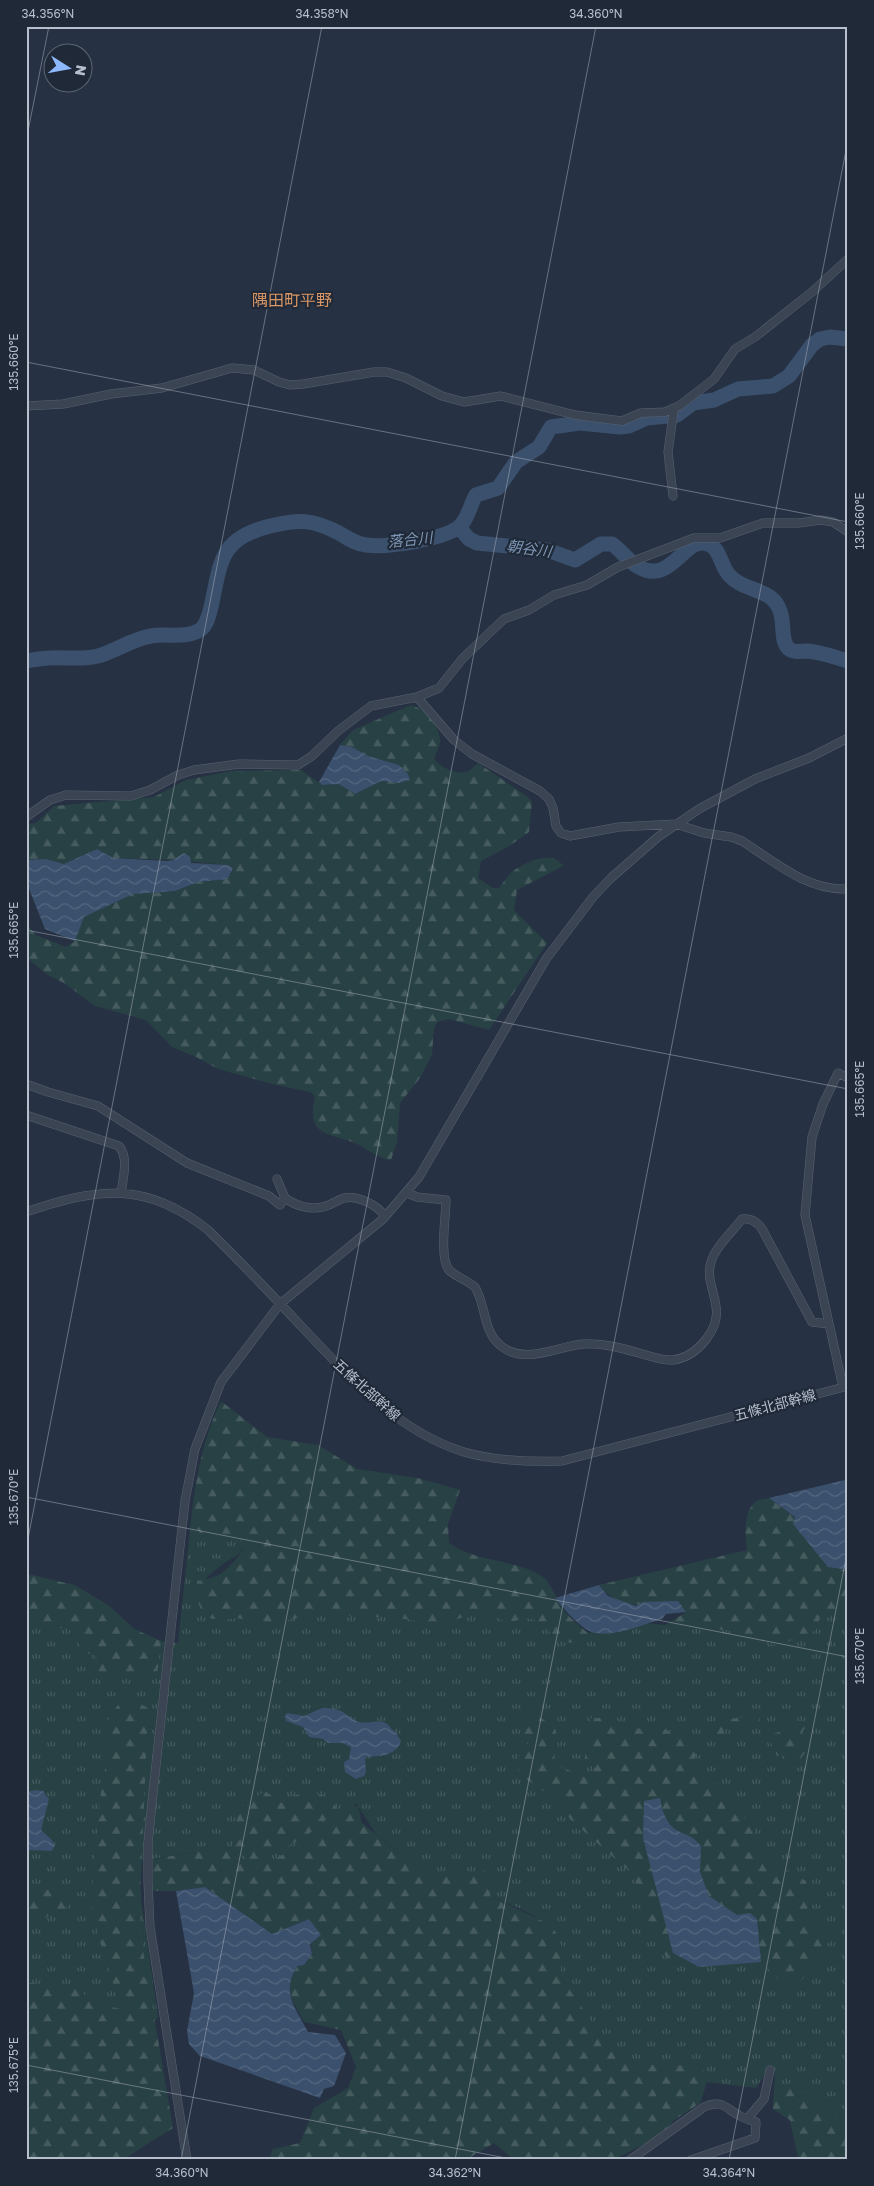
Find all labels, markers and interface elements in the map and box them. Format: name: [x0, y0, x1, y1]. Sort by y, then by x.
text: 34.356°N: [22, 6, 74, 21]
text: 34.358°N: [295, 6, 349, 21]
text: 34.360°N: [569, 6, 623, 21]
north arrow: [42, 42, 92, 92]
text: N: [72, 64, 91, 77]
district label: 隅田町平野: [252, 290, 332, 310]
text: 135.660°E: [6, 333, 21, 391]
text: 135.660°E: [852, 492, 867, 550]
water label: 落合川: [387, 527, 435, 550]
water label: 朝谷川: [506, 536, 555, 560]
text: 135.665°E: [6, 902, 21, 958]
text: 135.665°E: [852, 1061, 867, 1117]
street label: 五條北部幹線: [330, 1355, 404, 1424]
street label: 五條北部幹線: [732, 1385, 818, 1424]
text: 135.670°E: [6, 1469, 21, 1525]
text: 135.670°E: [852, 1628, 867, 1684]
text: 135.675°E: [6, 2037, 21, 2093]
text: 34.360°N: [155, 2165, 209, 2180]
text: 34.362°N: [429, 2165, 481, 2180]
text: 34.364°N: [703, 2165, 755, 2180]

